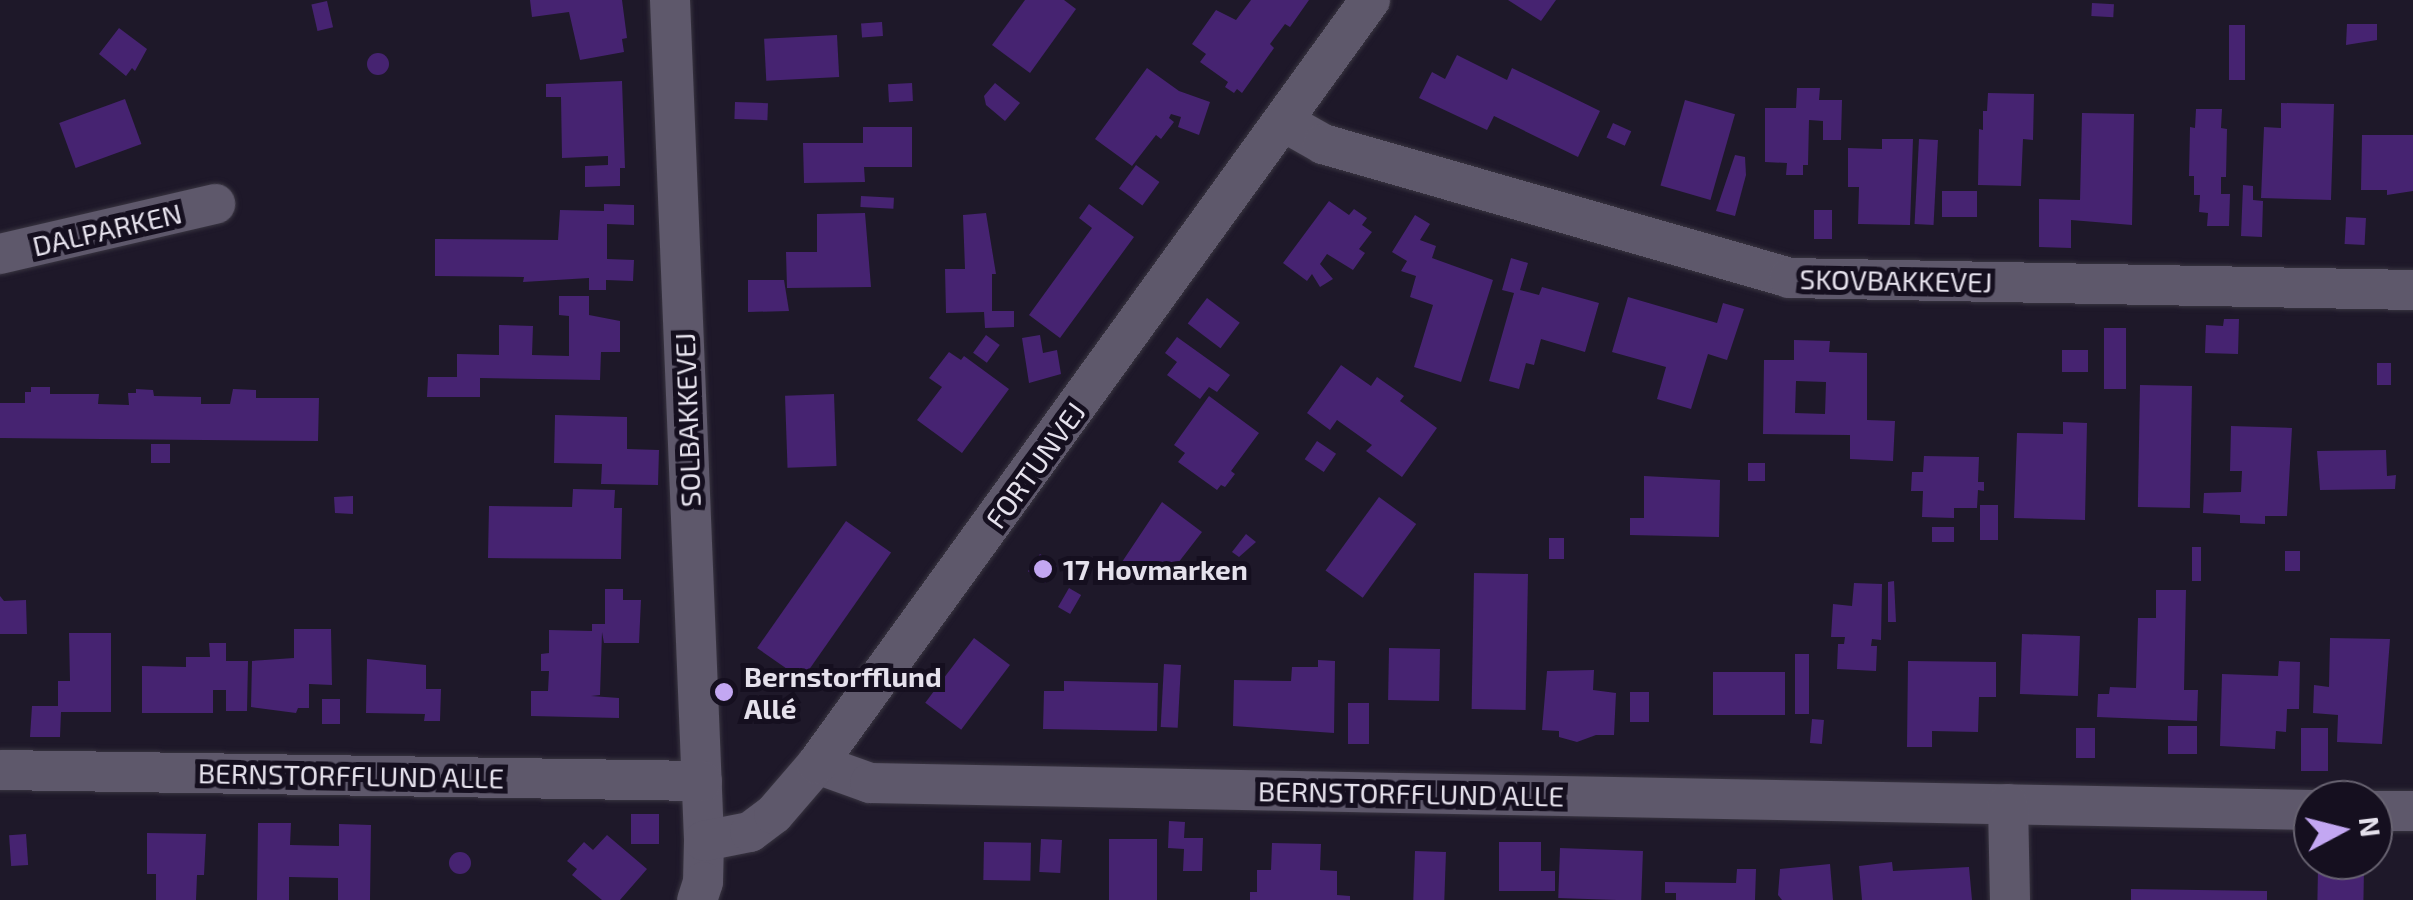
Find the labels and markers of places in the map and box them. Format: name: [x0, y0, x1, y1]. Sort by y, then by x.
place label: 17 Hovmarken: [1063, 552, 1248, 586]
marker: 17 Hovmarken: [1032, 558, 1054, 580]
place label: Bernstorfflund Allé: [744, 659, 942, 725]
marker: Bernstorfflund Allé: [713, 681, 735, 703]

